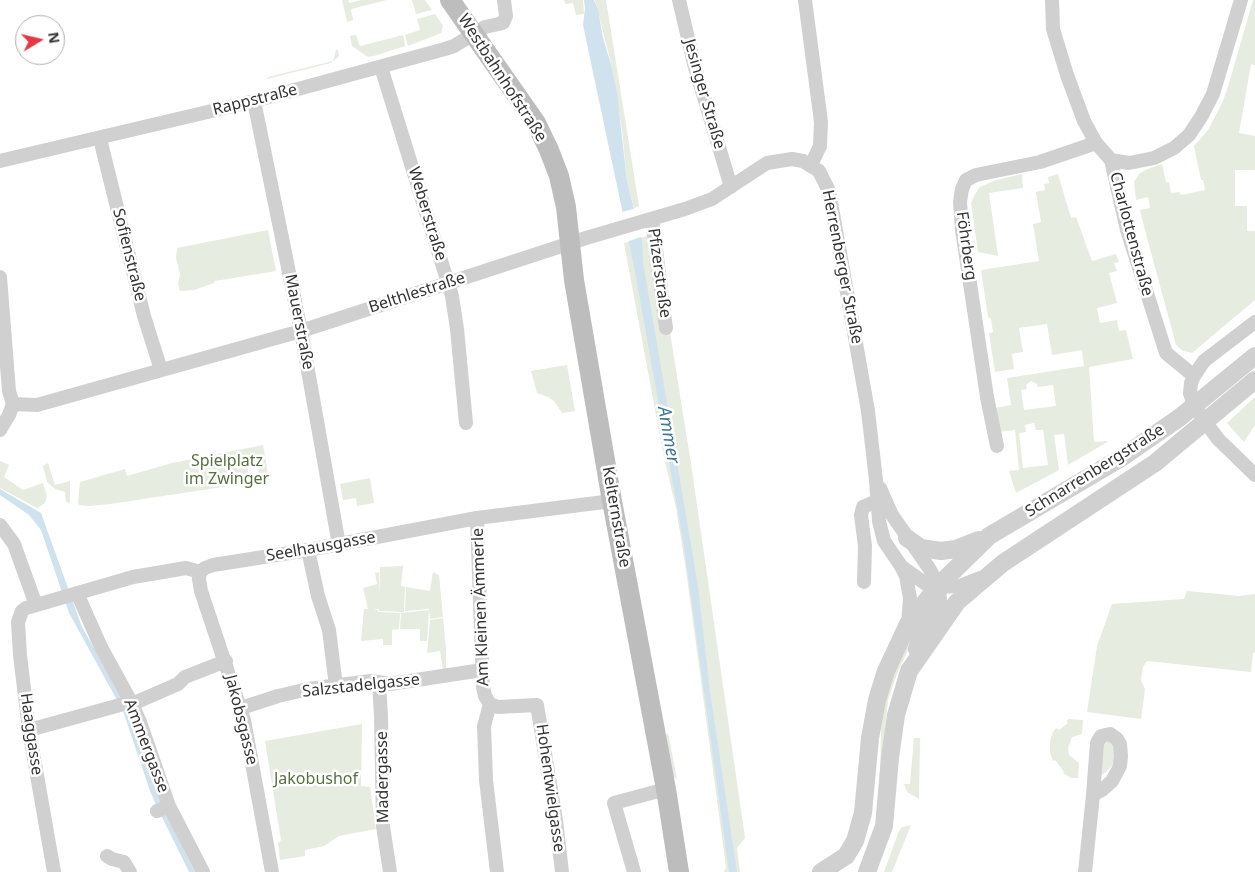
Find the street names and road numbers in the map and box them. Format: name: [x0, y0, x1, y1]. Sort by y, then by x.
street label: Westbahnhofstraße: [454, 10, 550, 146]
street label: Jesinger Straße: [679, 37, 729, 151]
street label: Rappstraße: [211, 80, 299, 120]
street label: Weberstraße: [404, 165, 450, 263]
street label: Charlottenstraße: [1105, 170, 1157, 298]
street label: Herrenberger Straße: [818, 188, 866, 346]
street label: Sofienstraße: [108, 207, 150, 303]
street label: Föhrberg: [952, 210, 980, 282]
street label: Pfizerstraße: [643, 227, 675, 319]
street label: Belthlestraße: [366, 268, 468, 318]
street label: Mauerstraße: [280, 273, 318, 371]
street label: Schnarrenbergstraße: [1022, 420, 1168, 522]
street label: Kelternstraße: [598, 465, 634, 569]
street label: Seelhausgasse: [265, 528, 377, 566]
street label: Am Kleinen Ämmerle: [469, 528, 493, 686]
street label: Salzstadelgasse: [301, 670, 421, 702]
street label: Jakobsgasse: [221, 673, 261, 767]
street label: Haaggasse: [16, 692, 46, 776]
street label: Ammergasse: [119, 696, 173, 796]
street label: Hohentwielgasse: [532, 723, 568, 853]
street label: Madergasse: [373, 731, 393, 823]

